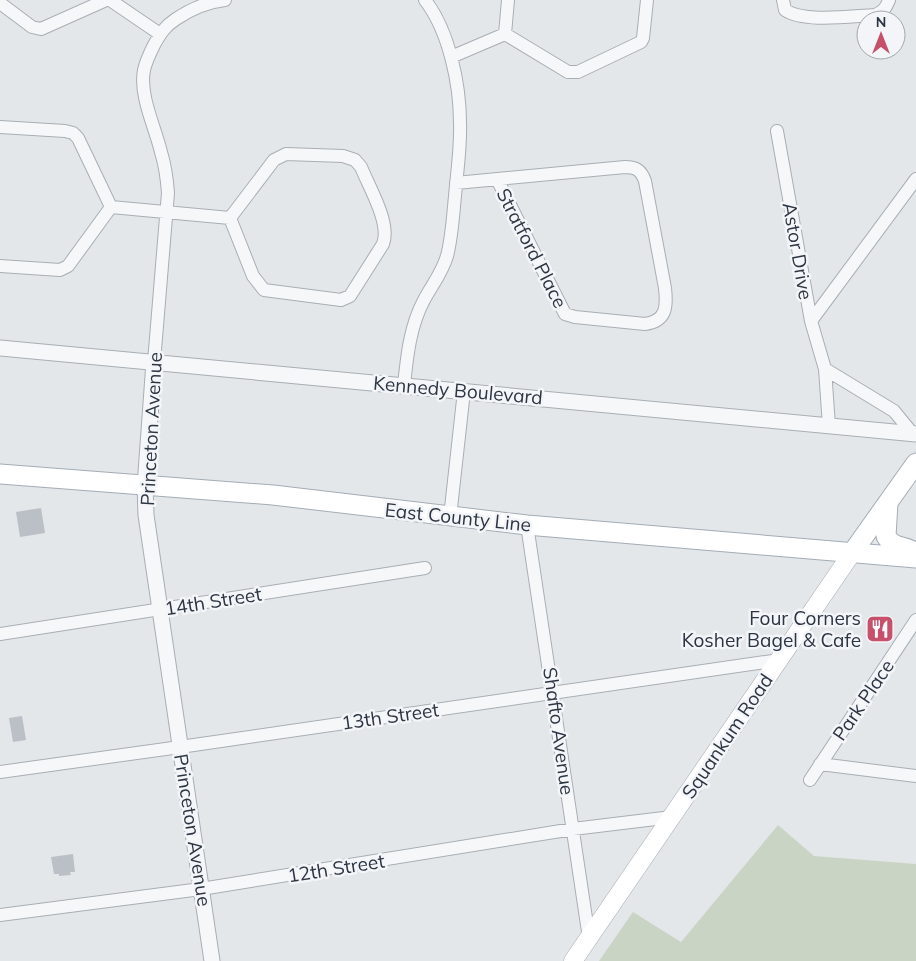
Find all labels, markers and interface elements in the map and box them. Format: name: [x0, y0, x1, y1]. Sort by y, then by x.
north arrow: [856, 10, 906, 60]
text: N: [876, 13, 886, 31]
street label: Stratford Place: [491, 184, 573, 312]
street label: Astor Drive: [778, 200, 818, 302]
street label: Princeton Avenue: [135, 351, 167, 507]
street label: Kennedy Boulevard: [372, 371, 544, 409]
street label: East County Line: [384, 497, 532, 537]
street label: 14th Street: [163, 581, 264, 621]
place label: Four Corners Kosher Bagel & Cafe: [682, 606, 861, 652]
restaurant icon: Four Corners Kosher Bagel & Cafe: [865, 614, 895, 644]
street label: Park Place: [827, 655, 899, 745]
street label: Shafto Avenue: [538, 666, 580, 796]
street label: Squankum Road: [676, 669, 778, 803]
street label: 13th Street: [340, 697, 441, 735]
street label: Princeton Avenue: [169, 752, 217, 908]
street label: 12th Street: [286, 848, 387, 888]

